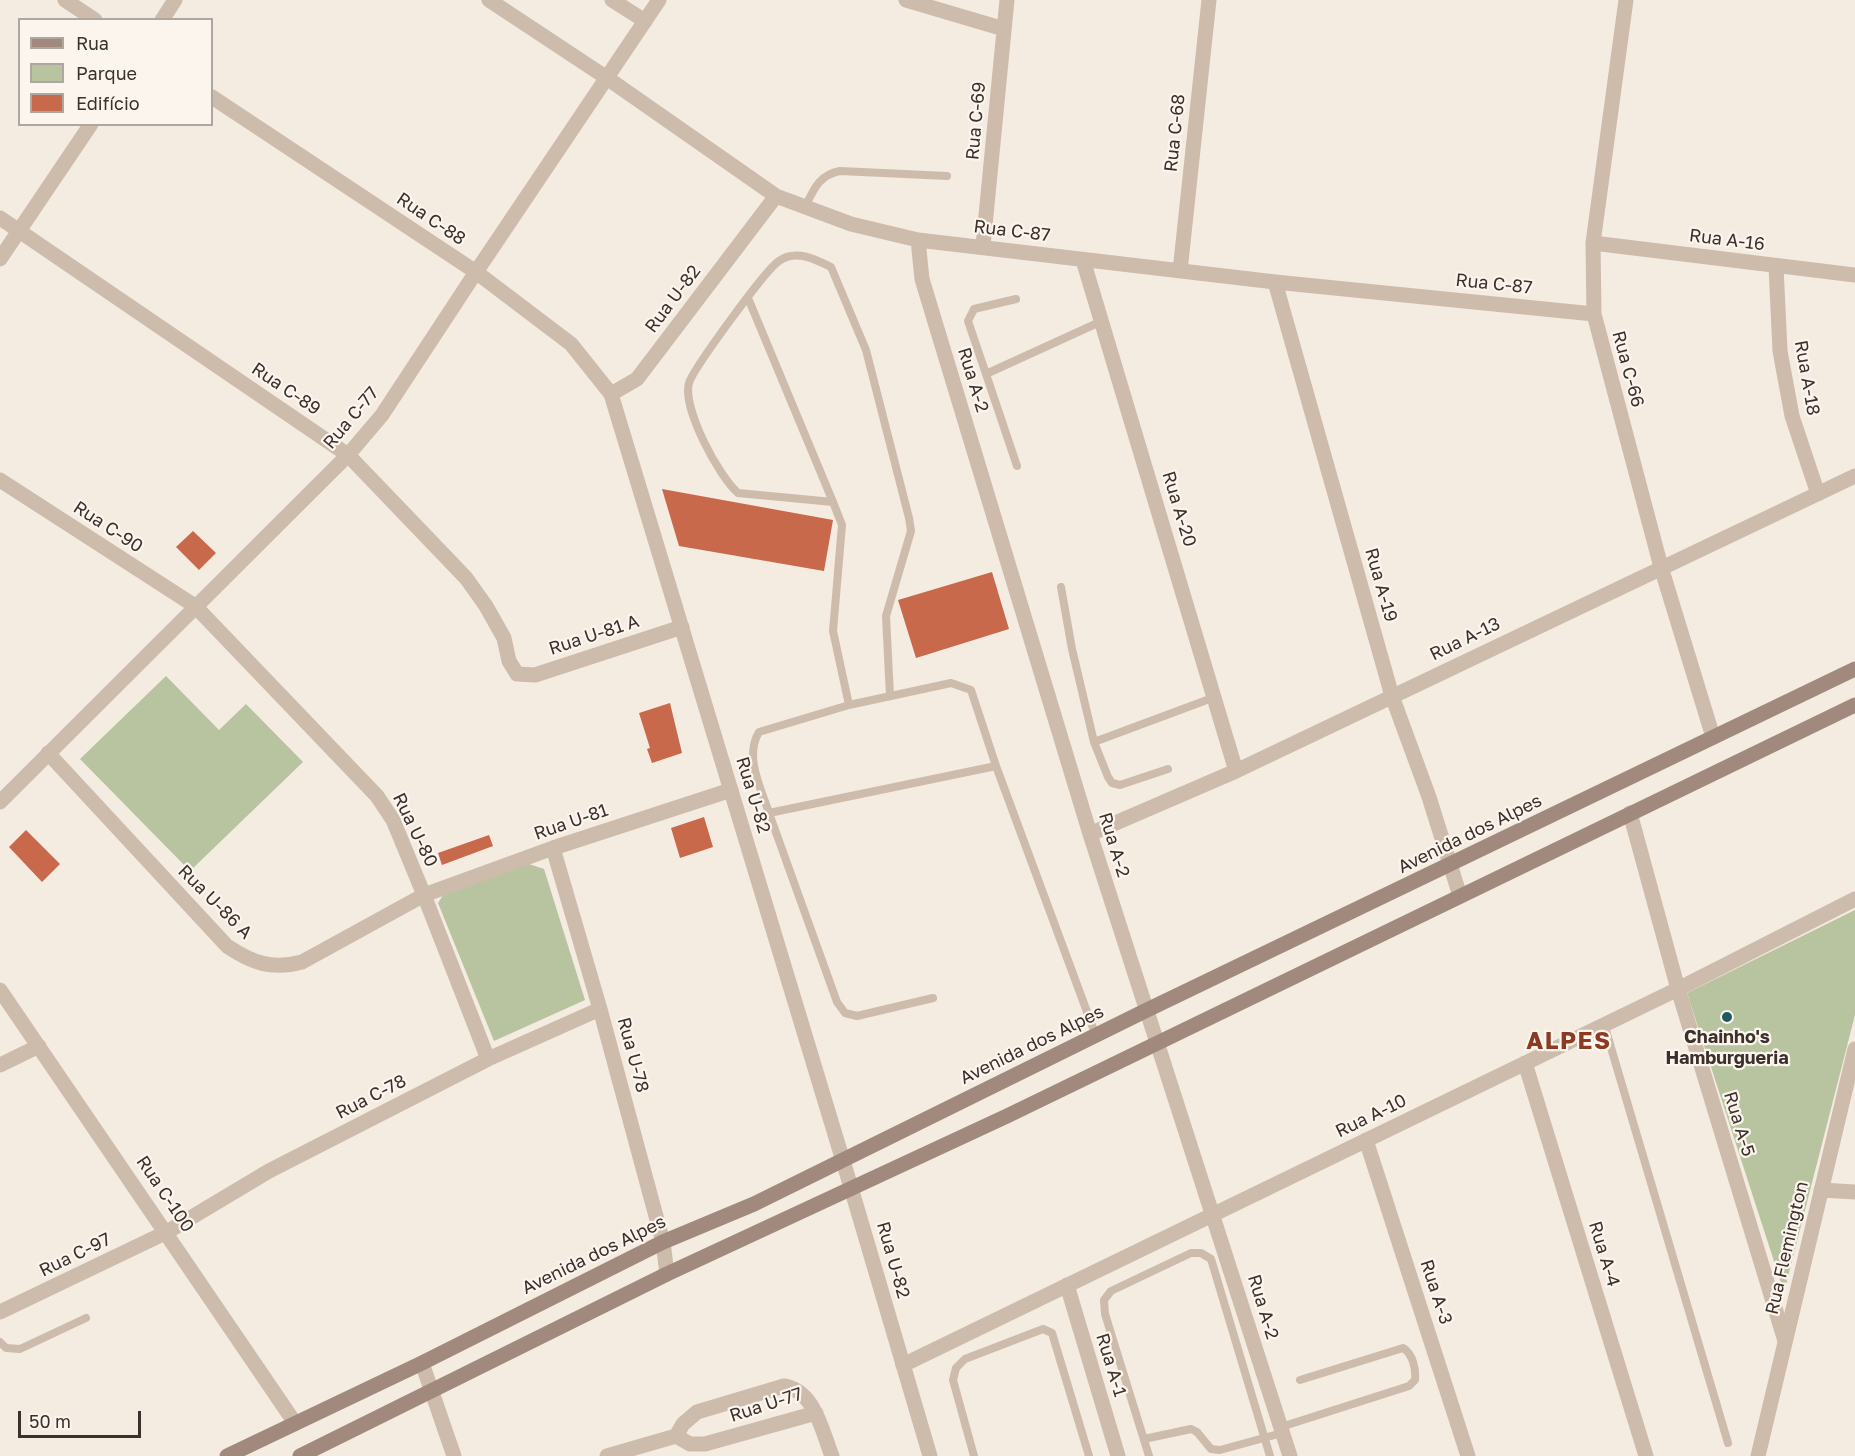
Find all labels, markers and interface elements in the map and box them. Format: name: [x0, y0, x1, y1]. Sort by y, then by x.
legend: [18, 18, 213, 126]
text: Rua: [76, 32, 109, 54]
text: Parque: [76, 62, 137, 84]
street label: Rua C-69: [962, 81, 990, 161]
text: Edifício: [76, 92, 140, 114]
street label: Rua C-68: [1160, 93, 1190, 173]
street label: Rua C-88: [392, 188, 470, 250]
street label: Rua C-87: [972, 216, 1052, 246]
street label: Rua A-16: [1688, 225, 1766, 255]
street label: Rua U-82: [641, 261, 705, 337]
street label: Rua C-87: [1455, 269, 1533, 299]
street label: Rua C-66: [1607, 328, 1649, 410]
street label: Rua A-18: [1790, 339, 1824, 417]
street label: Rua A-2: [953, 345, 993, 415]
street label: Rua C-89: [247, 358, 325, 420]
street label: Rua C-77: [319, 383, 383, 453]
street label: Rua A-20: [1157, 469, 1201, 549]
street label: Rua C-90: [69, 497, 147, 557]
street label: Rua A-19: [1360, 546, 1402, 624]
street label: Rua U-81 A: [546, 610, 642, 660]
street label: Rua A-13: [1426, 613, 1504, 665]
street label: Rua U-82: [731, 754, 775, 836]
street label: Rua U-80: [388, 790, 442, 870]
street label: Avenida dos Alpes: [1395, 790, 1545, 878]
street label: Rua U-81: [531, 799, 611, 845]
street label: Rua A-2: [1094, 810, 1134, 880]
street label: Rua U-86 A: [173, 860, 257, 944]
street label: Avenida dos Alpes: [957, 1001, 1107, 1089]
marker: Chainho's Hamburgueria: [1720, 1010, 1734, 1024]
street label: Rua U-78: [613, 1015, 653, 1095]
place label: Chainho's Hamburgueria: [1665, 1026, 1789, 1068]
district label: ALPES: [1526, 1027, 1612, 1055]
street label: Rua C-78: [332, 1070, 410, 1124]
street label: Rua A-5: [1719, 1089, 1759, 1159]
street label: Rua A-10: [1332, 1090, 1410, 1142]
street label: Rua C-100: [132, 1152, 198, 1236]
street label: Rua Flemington: [1761, 1179, 1813, 1317]
street label: Avenida dos Alpes: [519, 1211, 669, 1299]
street label: Rua U-82: [872, 1219, 914, 1301]
street label: Rua A-4: [1584, 1219, 1624, 1289]
street label: Rua C-97: [36, 1228, 114, 1282]
street label: Rua A-3: [1415, 1257, 1457, 1327]
street label: Rua A-2: [1243, 1272, 1283, 1342]
street label: Rua A-1: [1091, 1331, 1131, 1399]
street label: Rua U-77: [727, 1383, 805, 1427]
scale bar: [21, 1399, 144, 1437]
text: 50 m: [29, 1410, 71, 1432]

